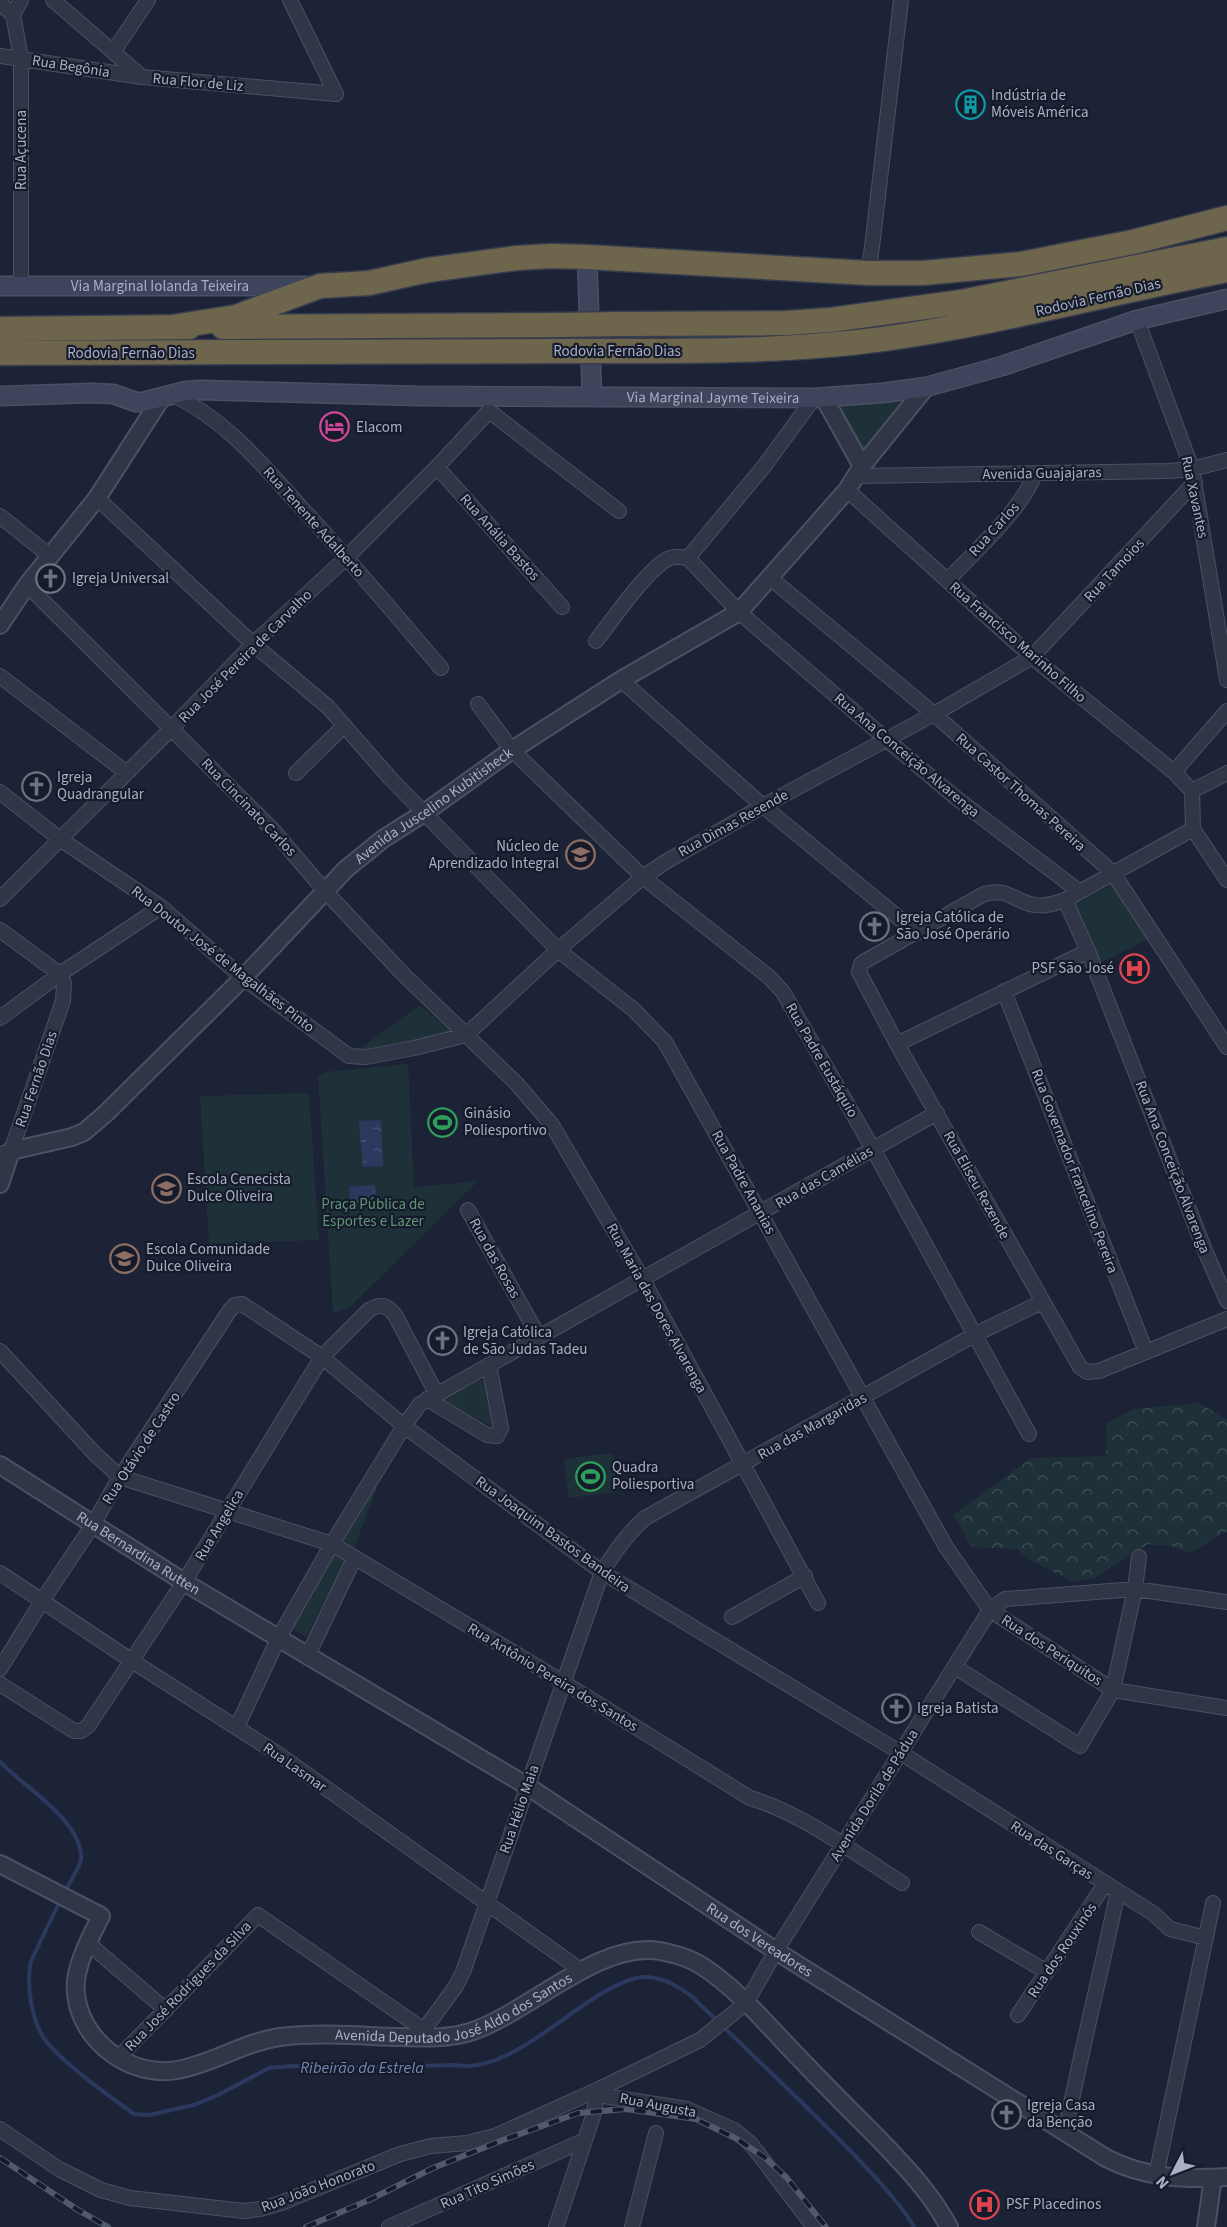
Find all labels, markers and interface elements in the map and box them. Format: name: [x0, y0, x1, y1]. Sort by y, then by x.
street label: Rua Begônia: [31, 50, 111, 83]
street label: Rua Flor de Liz: [152, 68, 244, 97]
place label: Indústria de Móveis América: [991, 85, 1089, 123]
building icon: Indústria de Móveis América: [954, 88, 986, 120]
street label: Rua Açucena: [11, 110, 32, 190]
street label: Rodovia Fernão Dias: [1034, 273, 1163, 322]
street label: Via Marginal Iolanda Teixeira: [71, 276, 249, 297]
street label: Rodovia Fernão Dias: [553, 341, 681, 362]
street label: Rodovia Fernão Dias: [67, 343, 195, 364]
street label: Via Marginal Jayme Teixeira: [627, 387, 799, 409]
hotel icon: Elacom: [319, 411, 351, 443]
place label: Elacom: [356, 417, 402, 438]
street label: Rua Xavantes: [1176, 454, 1213, 540]
street label: Rua Tenente Adalberto: [258, 462, 369, 582]
street label: Avenida Guajajaras: [982, 462, 1102, 485]
street label: Rua Anália Bastos: [455, 489, 545, 586]
street label: Rua Carlos: [964, 497, 1025, 561]
street label: Rua Tamoios: [1079, 534, 1149, 607]
church icon: Igreja Universal: [35, 562, 67, 594]
place label: Igreja Universal: [72, 568, 169, 589]
street label: Rua Francisco Marinho Filho: [945, 577, 1091, 708]
street label: Rua José Pereira de Carvalho: [174, 585, 317, 728]
street label: Rua Ana Conceição Alvarenga: [829, 688, 984, 823]
street label: Rua Castor Thomas Pereira: [951, 728, 1090, 857]
street label: Avenida Juscelino Kubitisheck: [350, 742, 518, 869]
street label: Rua Cincinato Carlos: [196, 754, 301, 861]
place label: Igreja Quadrangular: [57, 767, 145, 805]
church icon: Igreja Quadrangular: [20, 770, 52, 802]
street label: Rua Dimas Resende: [674, 784, 792, 862]
place label: Núcleo de Aprendizado Integral: [429, 836, 559, 874]
school or university icon: Núcleo de Aprendizado Integral: [564, 839, 596, 871]
street label: Rua Doutor José de Magalhães Pinto: [126, 881, 319, 1038]
place label: Igreja Católica de São José Operário: [896, 907, 1010, 945]
church icon: Igreja Católica de São José Operário: [859, 910, 891, 942]
hospital icon: PSF São José: [1119, 952, 1151, 984]
place label: PSF São José: [1032, 958, 1114, 979]
street label: Rua Padre Eustáquio: [780, 999, 863, 1121]
street label: Rua Fernão Dias: [10, 1028, 63, 1130]
street label: Rua Governador Francelino Pereira: [1026, 1066, 1123, 1276]
street label: Rua Ana Conceição Alvarenga: [1130, 1078, 1215, 1257]
place label: Ginásio Poliesportivo: [464, 1103, 547, 1141]
sports icon: Ginásio Poliesportivo: [427, 1106, 459, 1138]
street label: Rua Padre Ananias: [706, 1126, 781, 1238]
street label: Rua Eliseu Rezende: [938, 1127, 1015, 1243]
street label: Rua das Camélias: [771, 1141, 877, 1214]
place label: Escola Cenecista Dulce Oliveira: [187, 1169, 291, 1207]
school or university icon: Escola Cenecista Dulce Oliveira: [150, 1172, 182, 1204]
park label: Praça Pública de Esportes e Lazer: [321, 1194, 425, 1232]
street label: Rua das Rosas: [464, 1214, 525, 1302]
street label: Rua Maria das Dores Alvarenga: [601, 1219, 712, 1397]
place label: Escola Comunidade Dulce Oliveira: [146, 1239, 270, 1277]
school or university icon: Escola Comunidade Dulce Oliveira: [109, 1242, 141, 1274]
place label: Igreja Católica de São Judas Tadeu: [463, 1322, 587, 1360]
church icon: Igreja Católica de São Judas Tadeu: [426, 1325, 458, 1357]
street label: Rua Otávio de Castro: [97, 1388, 186, 1509]
street label: Rua das Margaridas: [754, 1388, 871, 1465]
place label: Quadra Poliesportiva: [612, 1457, 694, 1495]
sports icon: Quadra Poliesportiva: [575, 1460, 607, 1492]
street label: Rua Joaquim Bastos Bandeira: [471, 1471, 634, 1598]
street label: Rua Angelica: [190, 1485, 249, 1565]
street label: Rua Bernardina Rutten: [72, 1506, 204, 1600]
street label: Rua dos Periquitos: [997, 1610, 1106, 1691]
street label: Rua Antônio Pereira dos Santos: [464, 1618, 642, 1737]
church icon: Igreja Batista: [880, 1692, 912, 1724]
place label: Igreja Batista: [917, 1698, 999, 1719]
street label: Avenida Dorila de Pádua: [825, 1725, 924, 1865]
street label: Rua Lasmar: [259, 1738, 332, 1798]
street label: Rua Hélio Maia: [494, 1762, 545, 1856]
street label: Rua das Garças: [1006, 1816, 1097, 1885]
street label: Rua dos Vereadores: [702, 1898, 817, 1982]
street label: Rua dos Rouxinós: [1023, 1899, 1102, 2002]
street label: Rua José Rodrigues da Silva: [120, 1916, 256, 2056]
street label: Avenida Deputado José Aldo dos Santos: [335, 1968, 576, 2049]
water label: Ribeirão da Estrela: [300, 2057, 424, 2079]
street label: Rua Augusta: [618, 2088, 698, 2123]
place label: Igreja Casa da Benção: [1027, 2095, 1095, 2133]
church icon: Igreja Casa da Benção: [990, 2098, 1022, 2130]
north arrow: [1143, 2143, 1203, 2203]
street label: Rua Tito Simões: [437, 2154, 538, 2215]
street label: Rua João Honorato: [258, 2155, 378, 2218]
text: N: [1151, 2171, 1174, 2194]
hospital icon: PSF Placedinos: [969, 2188, 1001, 2220]
place label: PSF Placedinos: [1006, 2194, 1101, 2215]

